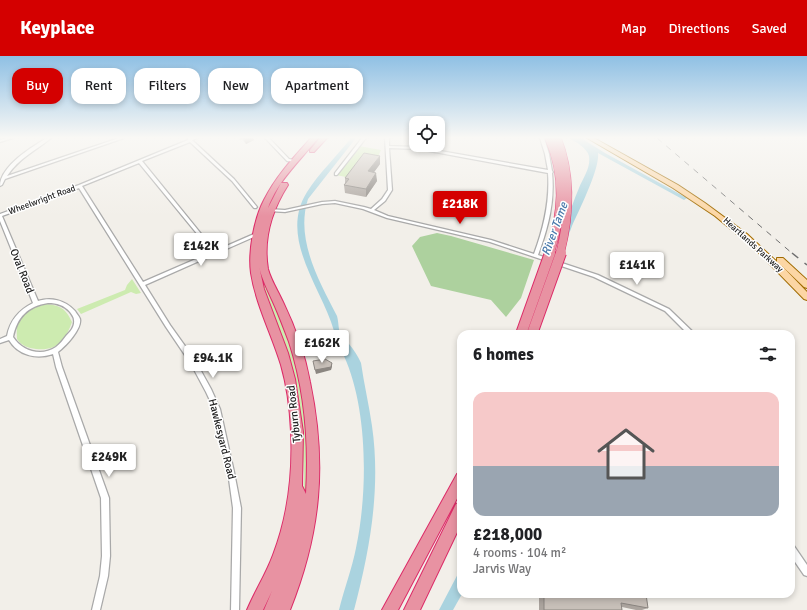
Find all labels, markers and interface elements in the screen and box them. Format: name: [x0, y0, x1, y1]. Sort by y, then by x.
text: Keyplace: [20, 16, 95, 40]
text: Map: [621, 20, 647, 37]
text: Directions: [669, 20, 730, 37]
text: Saved: [752, 20, 787, 37]
chip: Buy: [12, 68, 63, 104]
chip: Rent: [71, 68, 126, 104]
chip: Filters: [134, 68, 200, 104]
chip: New: [208, 68, 263, 104]
chip: Apartment: [271, 68, 363, 104]
map controls: [409, 116, 445, 152]
button: locate: [409, 116, 445, 152]
street label: Wheelwright Road: [7, 183, 77, 217]
pin: £218K: [432, 191, 488, 225]
text: £218K: [442, 196, 478, 212]
water label: River Tame: [538, 199, 572, 258]
street label: Heartlands Parkway: [721, 215, 786, 275]
pin: £142K: [173, 233, 229, 267]
text: £142K: [183, 238, 219, 254]
street label: Oval Road: [7, 247, 37, 295]
pin: £141K: [609, 252, 665, 286]
text: £141K: [619, 257, 655, 273]
pin: £162K: [294, 330, 350, 364]
text: £162K: [304, 335, 340, 351]
icon: filters: [757, 343, 779, 365]
text: 6 homes: [473, 344, 534, 365]
pin: £94.1K: [180, 345, 246, 379]
text: £94.1K: [193, 350, 233, 366]
street label: Tyburn Road: [285, 385, 303, 443]
street label: Hawkesyard Road: [206, 397, 238, 481]
icon: home: [590, 418, 662, 490]
pin: £249K: [81, 444, 137, 478]
text: £249K: [91, 449, 127, 465]
text: £218,000: [473, 524, 542, 545]
text: 4 rooms · 104 m²: [473, 545, 566, 561]
text: Jarvis Way: [473, 561, 531, 577]

